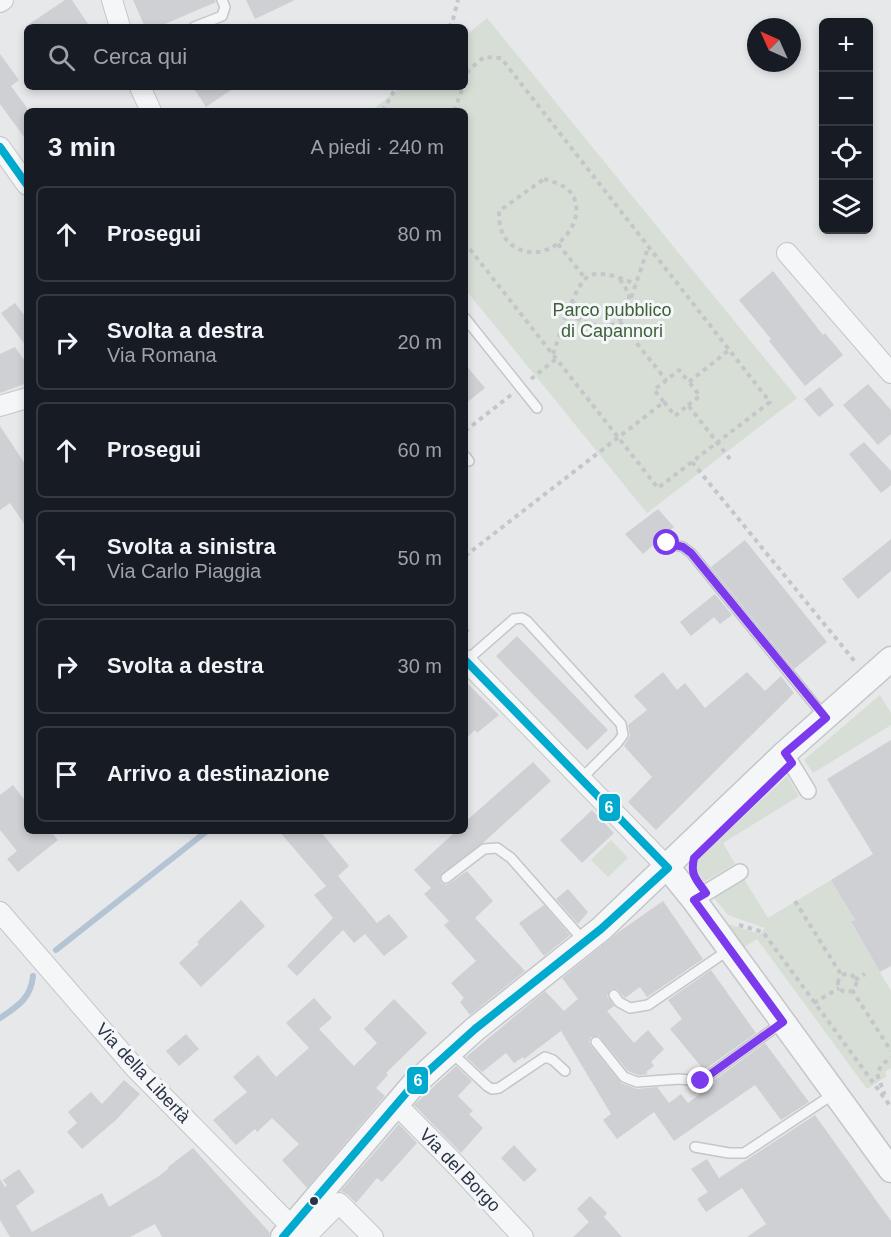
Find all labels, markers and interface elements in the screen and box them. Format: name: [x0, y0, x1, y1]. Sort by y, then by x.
north arrow: [747, 18, 801, 72]
map controls: [819, 18, 873, 234]
button: +: [819, 18, 873, 72]
search box: [24, 24, 468, 90]
icon: search: [45, 41, 78, 74]
text: Cerca qui: [93, 44, 187, 69]
button: −: [819, 72, 873, 126]
button: locate: [819, 126, 873, 180]
text: 3 min: [48, 132, 116, 162]
text: A piedi · 240 m: [311, 136, 444, 158]
button: layers: [819, 180, 873, 234]
icon: ahead: [50, 218, 83, 251]
text: Prosegui: [107, 221, 201, 246]
text: 80 m: [398, 223, 442, 245]
park label: Parco pubblico di Capannori: [552, 300, 672, 341]
text: Svolta a destra: [107, 318, 264, 343]
icon: right: [50, 326, 83, 359]
text: 20 m: [398, 331, 442, 353]
text: Via Romana: [107, 344, 217, 366]
icon: ahead: [50, 434, 83, 467]
text: Prosegui: [107, 437, 201, 462]
text: 60 m: [398, 439, 442, 461]
route start: [653, 529, 679, 555]
text: Svolta a sinistra: [107, 534, 276, 559]
icon: left: [50, 542, 83, 575]
text: 50 m: [398, 547, 442, 569]
text: Via Carlo Piaggia: [107, 560, 261, 582]
icon: right: [50, 650, 83, 683]
text: Svolta a destra: [107, 653, 264, 678]
text: 30 m: [398, 655, 442, 677]
icon: arrive: [50, 758, 83, 791]
text: Arrivo a destinazione: [107, 761, 330, 786]
line badge: 6: [598, 793, 621, 822]
text: 6: [605, 799, 614, 816]
street label: Via della Libertà: [92, 1019, 195, 1128]
line badge: 6: [406, 1066, 429, 1095]
route end: [687, 1067, 713, 1093]
text: 6: [414, 1072, 423, 1089]
street label: Via del Borgo: [415, 1124, 505, 1216]
unlabelled marker: [308, 1195, 320, 1207]

